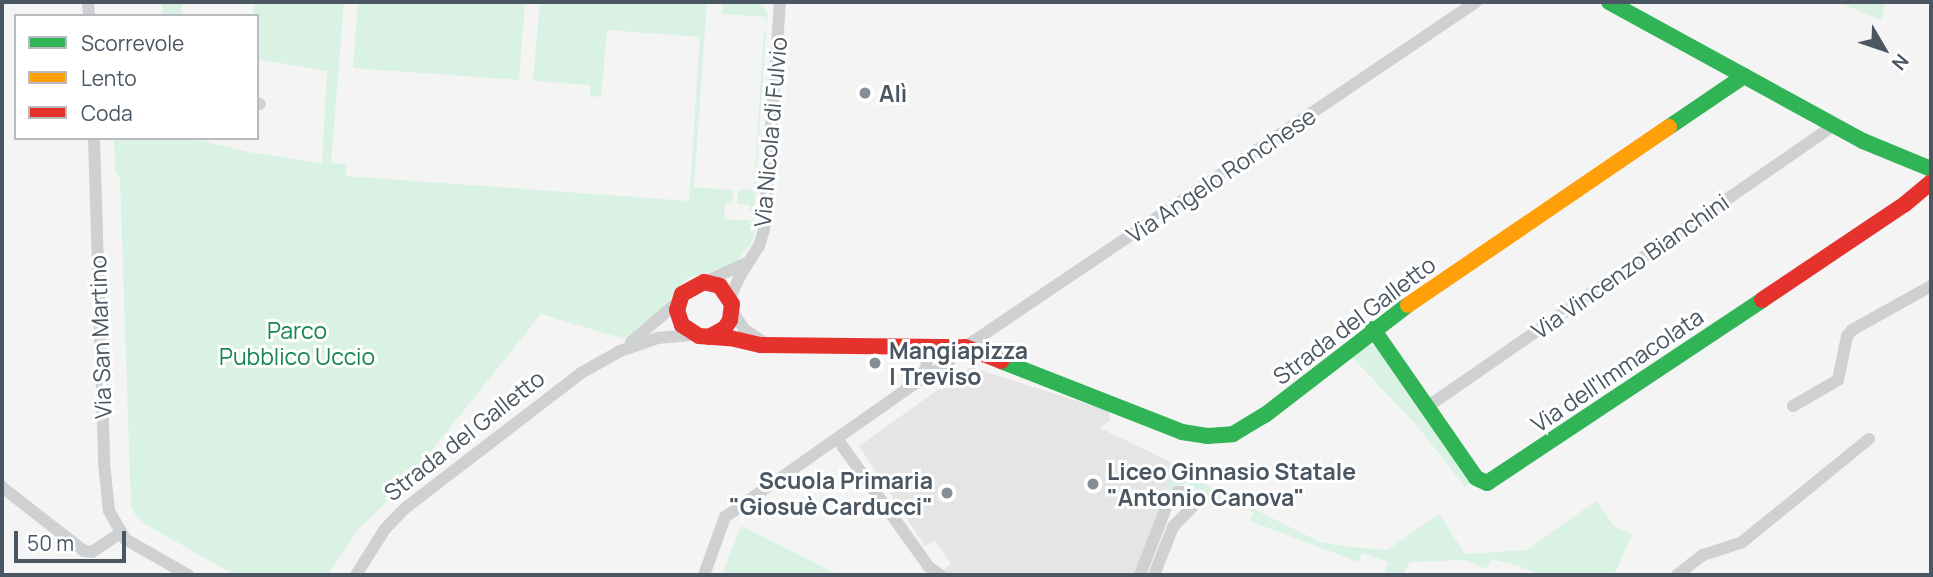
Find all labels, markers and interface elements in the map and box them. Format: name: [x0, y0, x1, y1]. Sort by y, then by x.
legend: [14, 14, 259, 140]
north arrow: [1849, 14, 1919, 84]
text: Scorrevole: [81, 29, 184, 57]
street label: Via Nicola di Fulvio: [748, 36, 792, 228]
text: N: [1886, 49, 1915, 76]
text: Lento: [81, 64, 137, 92]
place label: Alì: [879, 79, 907, 107]
marker: Alì: [857, 85, 873, 101]
text: Coda: [81, 99, 133, 127]
street label: Via Angelo Ronchese: [1121, 101, 1321, 249]
street label: Via Vincenzo Bianchini: [1526, 188, 1734, 344]
street label: Strada del Galletto: [1267, 250, 1441, 390]
street label: Via San Martino: [83, 255, 117, 419]
street label: Via dell'Immacolata: [1526, 302, 1708, 438]
park label: Parco Pubblico Uccio: [219, 316, 375, 370]
place label: Mangiapizza | Treviso: [889, 336, 1028, 390]
marker: Mangiapizza | Treviso: [867, 355, 883, 371]
street label: Strada del Galletto: [378, 364, 550, 506]
place label: Liceo Ginnasio Statale "Antonio Canova": [1107, 457, 1356, 511]
place label: Scuola Primaria "Giosuè Carducci": [729, 466, 933, 520]
marker: Liceo Ginnasio Statale "Antonio Canova": [1085, 476, 1101, 492]
marker: Scuola Primaria "Giosuè Carducci": [939, 485, 955, 501]
scale bar: [18, 518, 130, 562]
text: 50 m: [27, 529, 74, 557]

